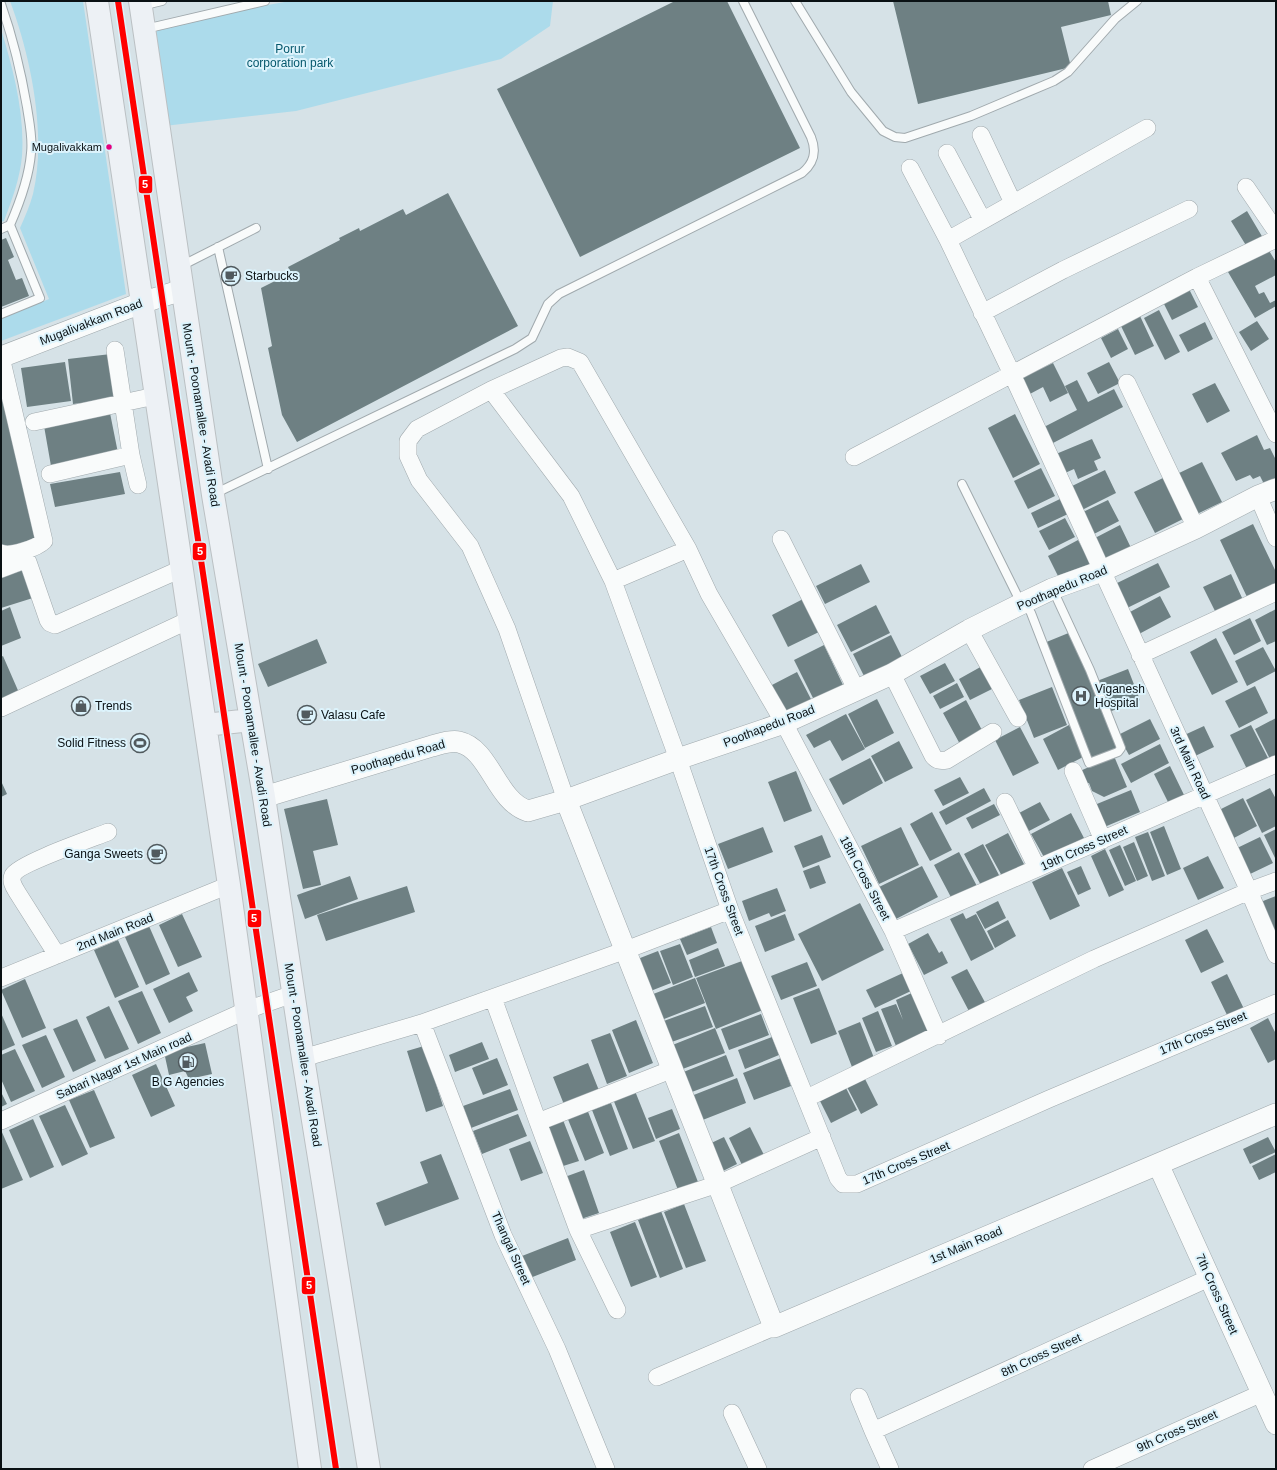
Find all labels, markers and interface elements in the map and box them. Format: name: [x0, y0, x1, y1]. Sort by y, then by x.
park label: Porur corporation park: [247, 42, 334, 70]
place label: Mugalivakkam: [32, 141, 102, 153]
marker: Mugalivakkam: [104, 142, 114, 152]
line badge: 5: [138, 175, 153, 194]
text: 5: [142, 178, 148, 190]
cafe icon: Starbucks: [220, 265, 242, 287]
place label: Starbucks: [245, 269, 298, 283]
street label: Mugalivakkam Road: [38, 296, 144, 348]
street label: Mount - Poonamallee - Avadi Road: [180, 322, 222, 508]
line badge: 5: [192, 542, 207, 561]
text: 5: [197, 545, 203, 557]
street label: Poothapedu Road: [1015, 563, 1109, 613]
street label: Mount - Poonamallee - Avadi Road: [232, 642, 274, 828]
place label: Viganesh Hospital: [1095, 682, 1145, 710]
hospital icon: Viganesh Hospital: [1070, 685, 1092, 707]
shop icon: Trends: [70, 695, 92, 717]
place label: Trends: [95, 699, 132, 713]
street label: Poothapedu Road: [721, 702, 817, 750]
cafe icon: Valasu Cafe: [296, 704, 318, 726]
place label: Valasu Cafe: [321, 708, 386, 722]
street label: 3rd Main Road: [1167, 724, 1213, 802]
sports icon: Solid Fitness: [129, 732, 151, 754]
place label: Solid Fitness: [57, 736, 126, 750]
street label: Poothapedu Road: [350, 737, 446, 777]
street label: 19th Cross Street: [1039, 822, 1130, 873]
street label: 18th Cross Street: [837, 833, 893, 923]
cafe icon: Ganga Sweets: [146, 843, 168, 865]
street label: 17th Cross Street: [701, 845, 747, 938]
place label: Ganga Sweets: [64, 847, 143, 861]
line badge: 5: [247, 909, 262, 928]
street label: 2nd Main Road: [75, 910, 155, 954]
text: 5: [251, 912, 257, 924]
street label: Mount - Poonamallee - Avadi Road: [282, 962, 324, 1148]
street label: 17th Cross Street: [1157, 1008, 1249, 1058]
street label: Sabari Nagar 1st Main road: [54, 1030, 194, 1102]
fuel station icon: B G Agencies: [177, 1051, 199, 1073]
place label: B G Agencies: [152, 1075, 224, 1089]
street label: 17th Cross Street: [860, 1138, 952, 1188]
street label: Thangal Street: [489, 1209, 534, 1287]
street label: 1st Main Road: [928, 1223, 1004, 1267]
street label: 7th Cross Street: [1193, 1252, 1241, 1337]
line badge: 5: [301, 1276, 316, 1295]
text: 5: [306, 1279, 312, 1291]
street label: 8th Cross Street: [999, 1330, 1084, 1380]
street label: 9th Cross Street: [1135, 1407, 1220, 1455]

